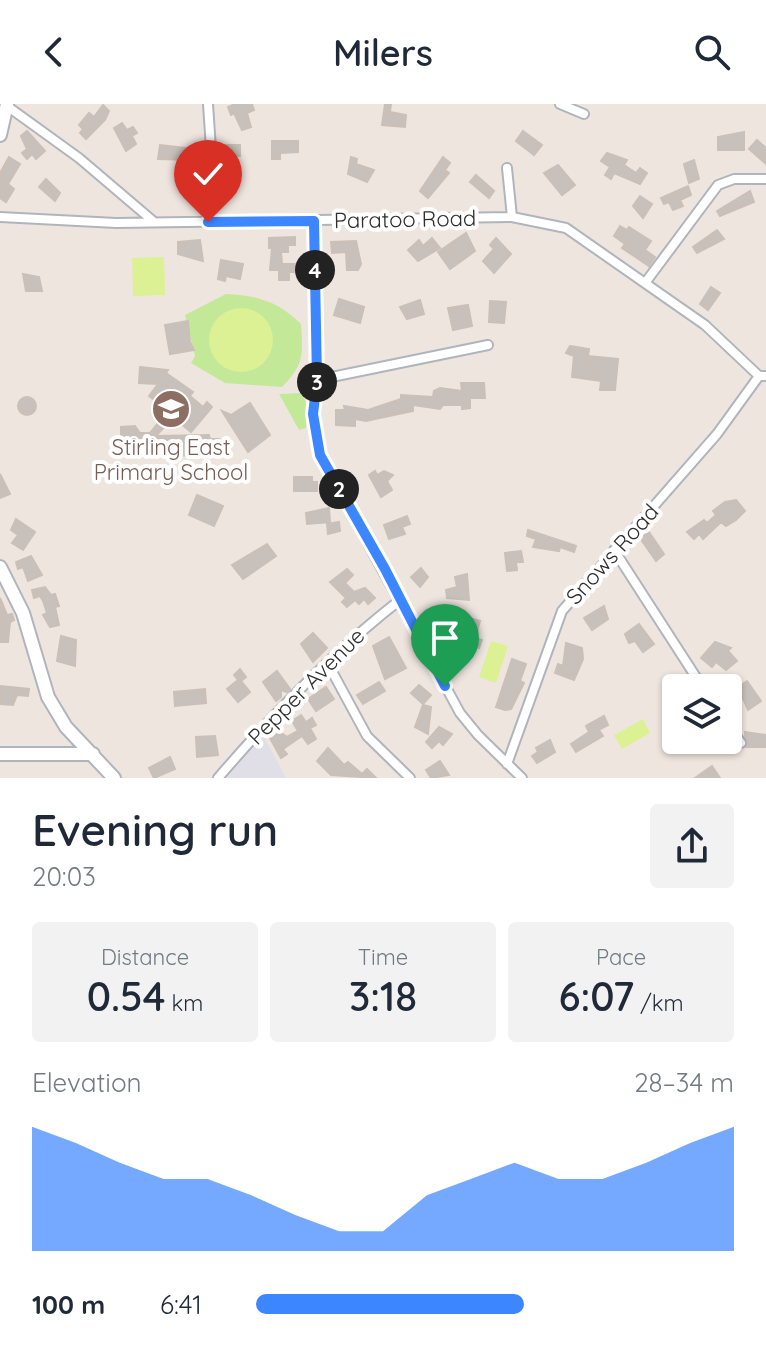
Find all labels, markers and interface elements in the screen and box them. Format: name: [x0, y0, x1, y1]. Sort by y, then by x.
icon: back: [32, 30, 76, 74]
text: Milers: [333, 30, 433, 75]
icon: search: [690, 30, 734, 74]
pin: [174, 140, 242, 222]
icon: check: [186, 152, 230, 196]
street label: Paratoo Road: [334, 204, 476, 234]
pin: 4: [295, 250, 335, 290]
text: 4: [309, 256, 321, 284]
pin: 3: [297, 362, 337, 402]
text: 3: [311, 368, 323, 396]
school or university icon: Stirling East Primary School: [150, 388, 192, 430]
place label: Stirling East Primary School: [94, 433, 248, 486]
pin: 2: [319, 469, 359, 509]
text: 2: [333, 475, 345, 503]
street label: Snows Road: [560, 498, 664, 610]
pin: [411, 604, 479, 686]
icon: arrive: [423, 616, 467, 660]
street label: Pepper Avenue: [242, 622, 370, 750]
map controls: [662, 674, 742, 754]
button: layers: [662, 674, 742, 754]
text: Evening run: [32, 802, 278, 857]
button: share: [650, 804, 734, 888]
text: 20:03: [32, 860, 96, 893]
text: Distance: [101, 943, 189, 971]
text: Time: [358, 943, 408, 971]
text: Pace: [596, 943, 646, 971]
text: 0.54: [87, 971, 165, 1021]
text: 3:18: [349, 971, 417, 1021]
text: 6:07: [558, 971, 634, 1021]
text: km: [165, 989, 203, 1017]
text: /km: [634, 989, 684, 1017]
text: Elevation: [32, 1066, 142, 1099]
text: 28–34 m: [634, 1066, 734, 1099]
text: 100 m: [32, 1288, 105, 1321]
text: 6:41: [160, 1288, 202, 1321]

